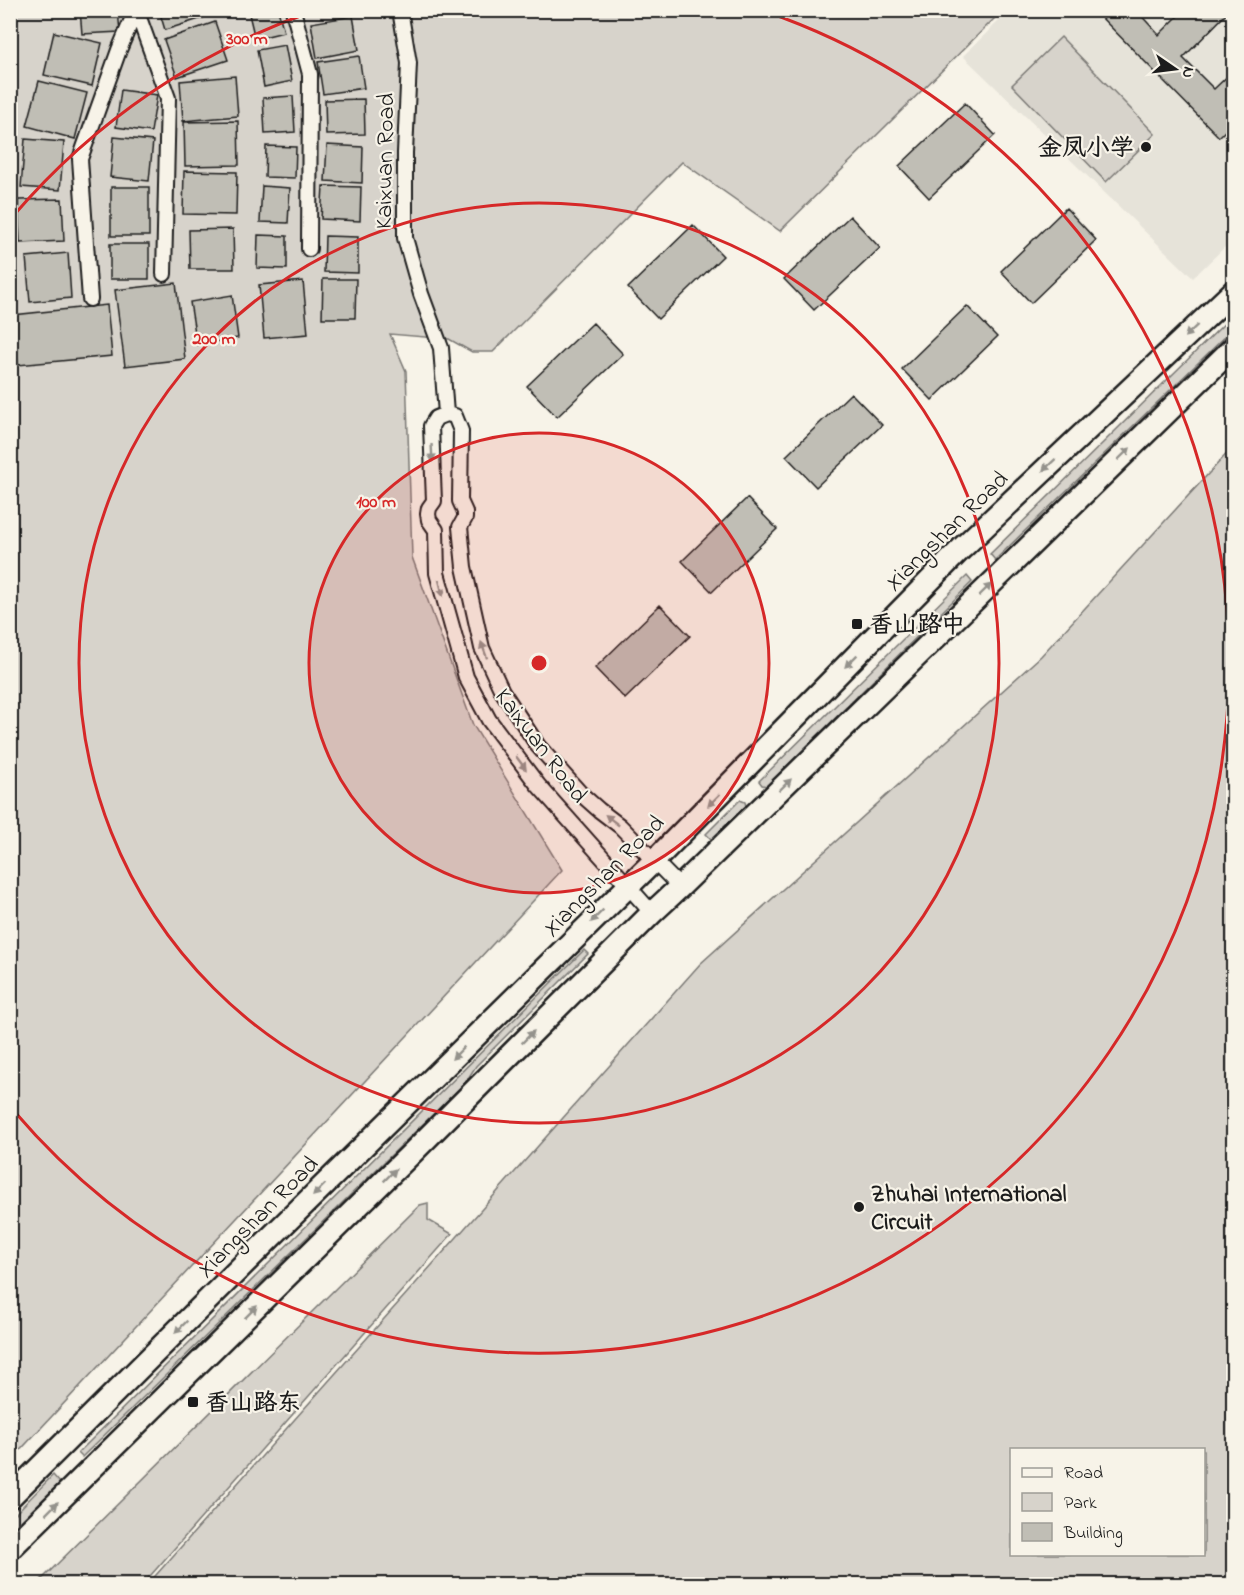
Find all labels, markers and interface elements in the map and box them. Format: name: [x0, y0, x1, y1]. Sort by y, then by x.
text: 300 m: [225, 27, 268, 53]
north arrow: [1145, 39, 1205, 99]
text: N: [1175, 64, 1201, 80]
street label: Kaixuan Road: [368, 92, 405, 230]
place label: 金凤小学: [1038, 132, 1134, 167]
marker: 金凤小学: [1139, 140, 1153, 154]
one-way arrow: [1184, 324, 1199, 337]
text: 200 m: [192, 327, 236, 353]
one-way arrow: [427, 444, 436, 463]
one-way arrow: [1117, 447, 1131, 461]
one-way arrow: [1042, 458, 1057, 472]
street label: Xiangshan Road: [878, 463, 1018, 600]
text: 100 m: [356, 490, 396, 516]
one-way arrow: [436, 579, 446, 597]
one-way arrow: [977, 583, 992, 597]
place label: 香山路中: [869, 609, 965, 644]
marker: 香山路中: [850, 617, 864, 631]
one-way arrow: [479, 640, 489, 658]
centre of rings: [529, 653, 549, 673]
one-way arrow: [844, 653, 858, 667]
street label: Kaixuan Road: [485, 682, 595, 812]
one-way arrow: [515, 754, 527, 770]
one-way arrow: [778, 778, 792, 792]
one-way arrow: [707, 792, 721, 807]
street label: Xiangshan Road: [536, 807, 674, 946]
one-way arrow: [604, 814, 620, 827]
one-way arrow: [591, 909, 605, 923]
one-way arrow: [520, 1031, 534, 1045]
one-way arrow: [451, 1046, 466, 1060]
street label: Xiangshan Road: [190, 1148, 328, 1287]
one-way arrow: [382, 1168, 396, 1182]
place label: Zhuhai International Circuit: [871, 1178, 1067, 1241]
one-way arrow: [313, 1182, 327, 1196]
marker: Zhuhai International Circuit: [852, 1200, 866, 1214]
one-way arrow: [243, 1305, 257, 1319]
one-way arrow: [174, 1320, 188, 1334]
place label: 香山路东: [205, 1387, 301, 1422]
marker: 香山路东: [186, 1395, 200, 1409]
legend: [1010, 1448, 1205, 1556]
text: Road: [1064, 1461, 1103, 1487]
text: Park: [1064, 1491, 1097, 1517]
one-way arrow: [45, 1500, 59, 1515]
text: Building: [1063, 1521, 1123, 1548]

